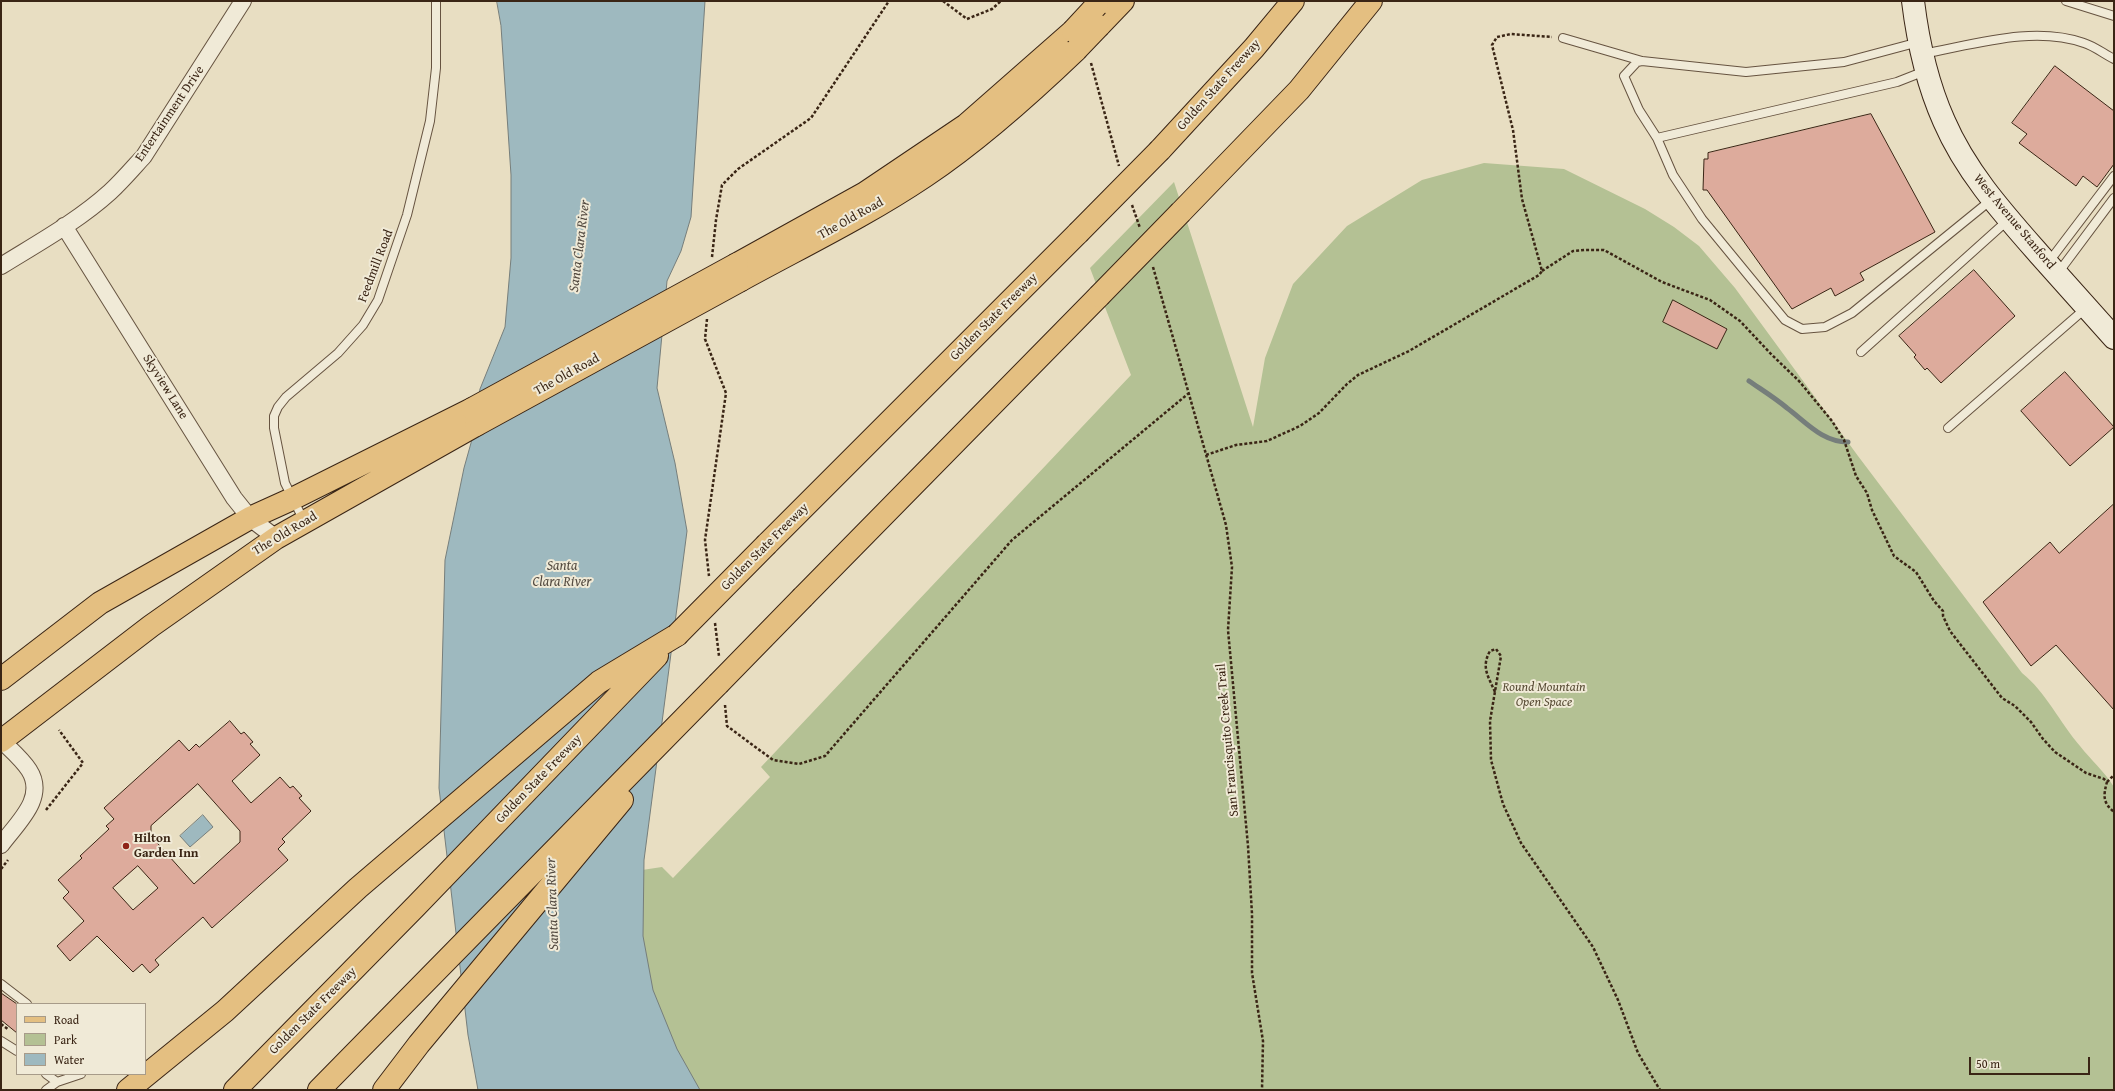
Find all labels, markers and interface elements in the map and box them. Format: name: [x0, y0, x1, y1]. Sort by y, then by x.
street label: Golden State Freeway: [1174, 36, 1264, 134]
street label: Entertainment Drive: [132, 63, 208, 165]
street label: West Avenue Stanford: [1970, 171, 2058, 273]
street label: The Old Road: [816, 195, 886, 243]
water label: Santa Clara River: [566, 199, 594, 293]
street label: Feedmill Road: [355, 227, 397, 305]
street label: Golden State Freeway: [947, 270, 1041, 364]
street label: The Old Road: [532, 351, 602, 399]
street label: Skyview Lane: [139, 352, 191, 422]
street label: Golden State Freeway: [718, 500, 812, 594]
street label: The Old Road: [250, 509, 320, 559]
water label: Santa Clara River: [532, 558, 592, 590]
street label: San Francisquito Creek Trail: [1214, 663, 1242, 817]
park label: Round Mountain Open Space: [1502, 680, 1586, 711]
street label: Golden State Freeway: [493, 731, 585, 827]
place label: Hilton Garden Inn: [134, 831, 199, 862]
marker: Hilton Garden Inn: [121, 841, 131, 851]
water label: Santa Clara River: [543, 857, 563, 951]
street label: Golden State Freeway: [266, 964, 360, 1058]
legend: [16, 1003, 146, 1075]
text: Road: [54, 1011, 79, 1028]
text: Park: [54, 1031, 77, 1048]
scale bar: [1971, 1049, 2092, 1075]
text: Water: [54, 1051, 84, 1068]
text: 50 m: [1976, 1055, 2000, 1072]

